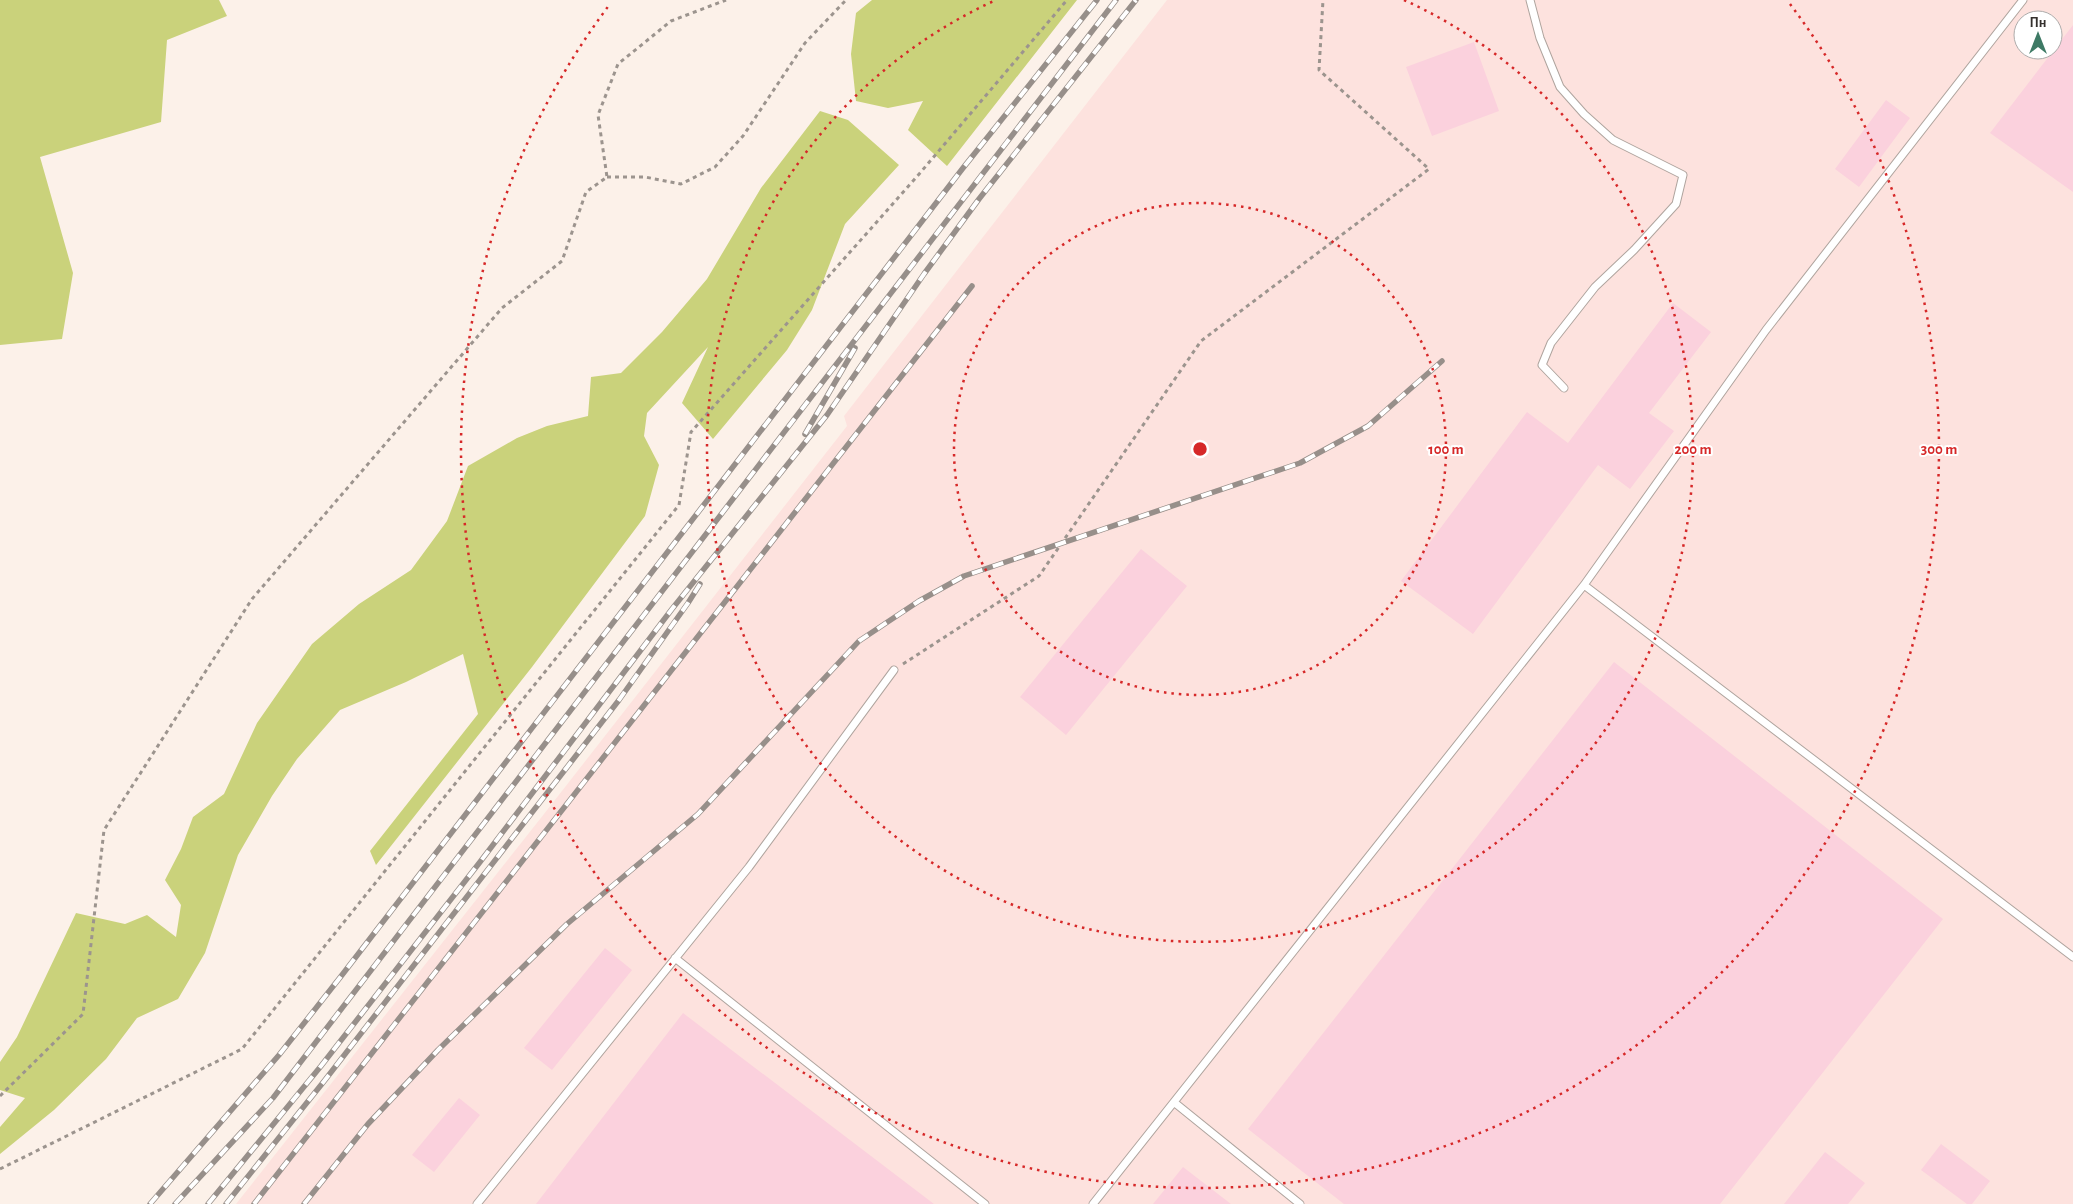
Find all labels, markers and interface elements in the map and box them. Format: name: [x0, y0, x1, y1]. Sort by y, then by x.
north arrow: [2013, 10, 2063, 60]
text: Пн: [2029, 16, 2047, 30]
centre of rings: [1191, 440, 1209, 458]
text: 100 m: [1428, 442, 1464, 457]
text: 200 m: [1674, 442, 1712, 457]
text: 300 m: [1921, 442, 1957, 457]

